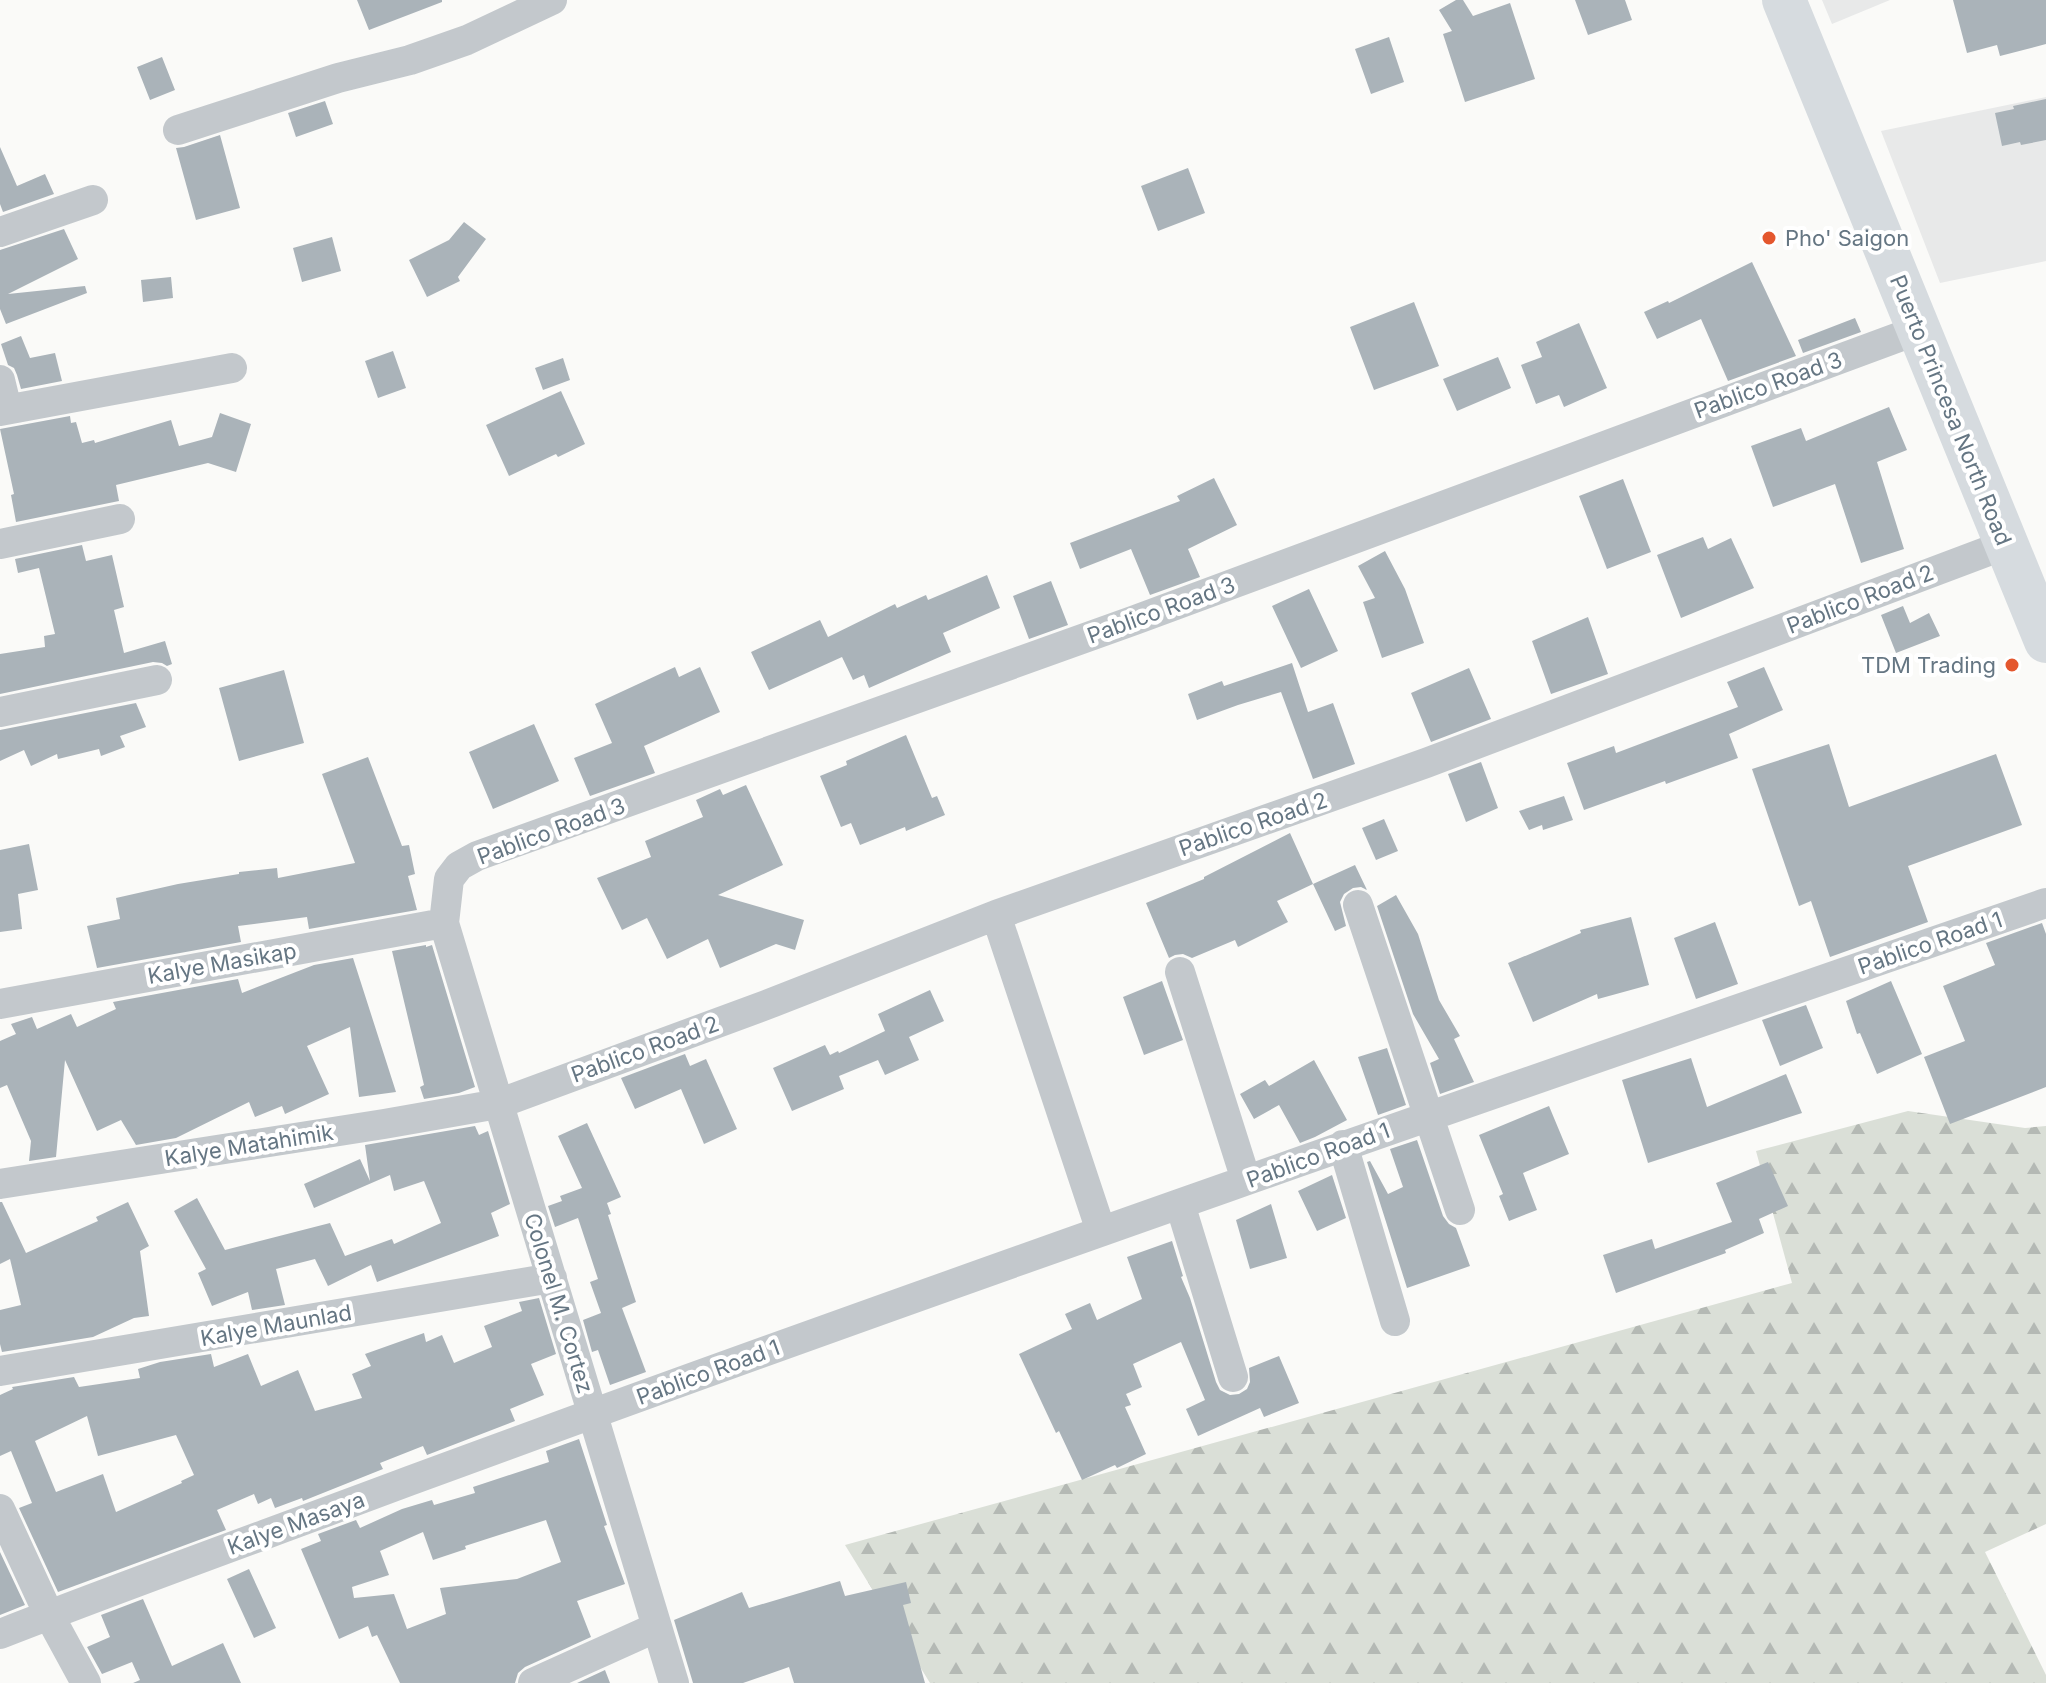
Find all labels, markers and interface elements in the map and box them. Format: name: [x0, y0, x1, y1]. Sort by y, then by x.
place label: Pho' Saigon: [1785, 225, 1909, 251]
marker: Pho' Saigon: [1760, 229, 1778, 247]
street label: Puerto Princesa North Road: [1885, 271, 2017, 549]
street label: Pablico Road 3: [1691, 346, 1845, 424]
street label: Pablico Road 2: [1783, 559, 1937, 639]
street label: Pablico Road 3: [1084, 571, 1238, 649]
place label: TDM Trading: [1861, 652, 1996, 678]
marker: TDM Trading: [2003, 656, 2021, 674]
street label: Pablico Road 2: [1175, 786, 1331, 862]
street label: Pablico Road 3: [474, 792, 628, 870]
street label: Pablico Road 1: [1855, 906, 2005, 980]
street label: Kalye Masikap: [146, 937, 298, 989]
street label: Pablico Road 2: [568, 1010, 722, 1088]
street label: Pablico Road 1: [1243, 1117, 1393, 1193]
street label: Kalye Matahimik: [163, 1119, 335, 1171]
street label: Colonel M. Cortez: [519, 1210, 599, 1396]
street label: Kalye Maunlad: [198, 1299, 354, 1351]
street label: Pablico Road 1: [633, 1334, 783, 1410]
street label: Kalye Masaya: [224, 1486, 368, 1560]

